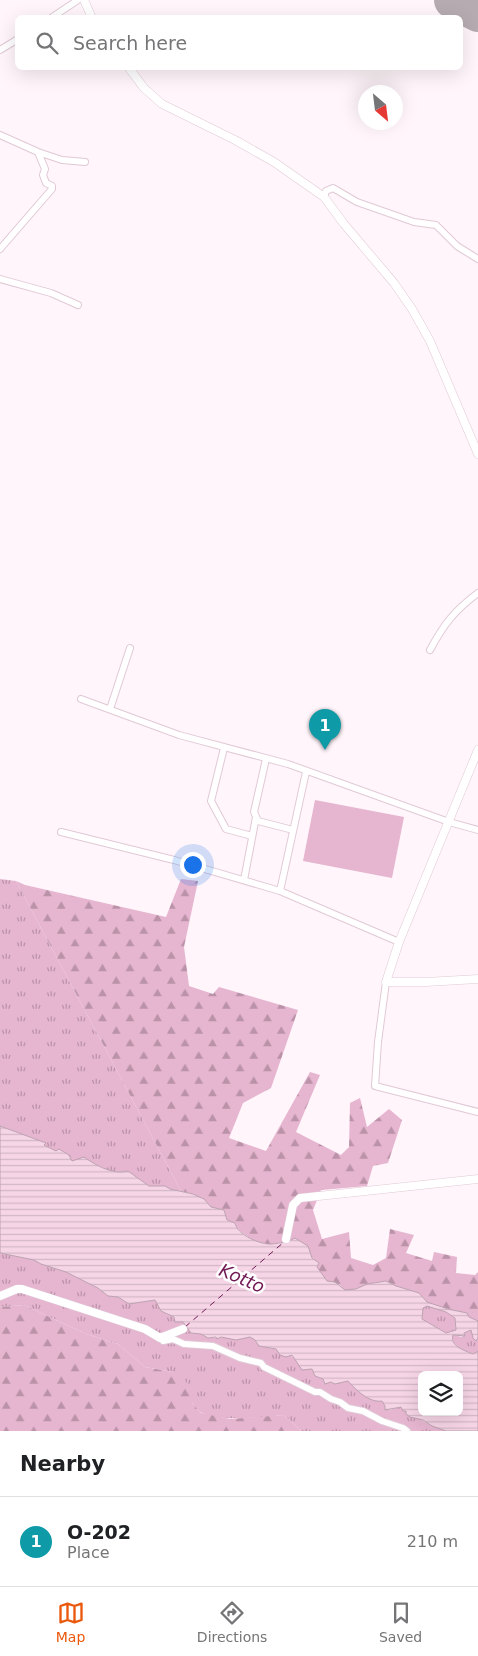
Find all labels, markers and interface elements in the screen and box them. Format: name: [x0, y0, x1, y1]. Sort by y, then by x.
search box: [15, 15, 463, 70]
icon: search: [33, 29, 61, 57]
text: Search here: [73, 32, 187, 54]
north arrow: [358, 85, 403, 130]
pin: 1: [309, 709, 341, 750]
your location: [180, 852, 206, 878]
water label: Kotto: [216, 1259, 268, 1297]
map controls: [418, 1371, 463, 1416]
button: layers: [418, 1371, 463, 1416]
text: Nearby: [20, 1452, 105, 1476]
text: O-202: [67, 1521, 131, 1543]
text: 1: [30, 1532, 42, 1551]
text: 210 m: [407, 1532, 458, 1551]
text: Place: [67, 1543, 110, 1562]
tab: Map: [56, 1599, 85, 1645]
tab: Directions: [197, 1599, 267, 1645]
tab: Saved: [379, 1599, 422, 1645]

